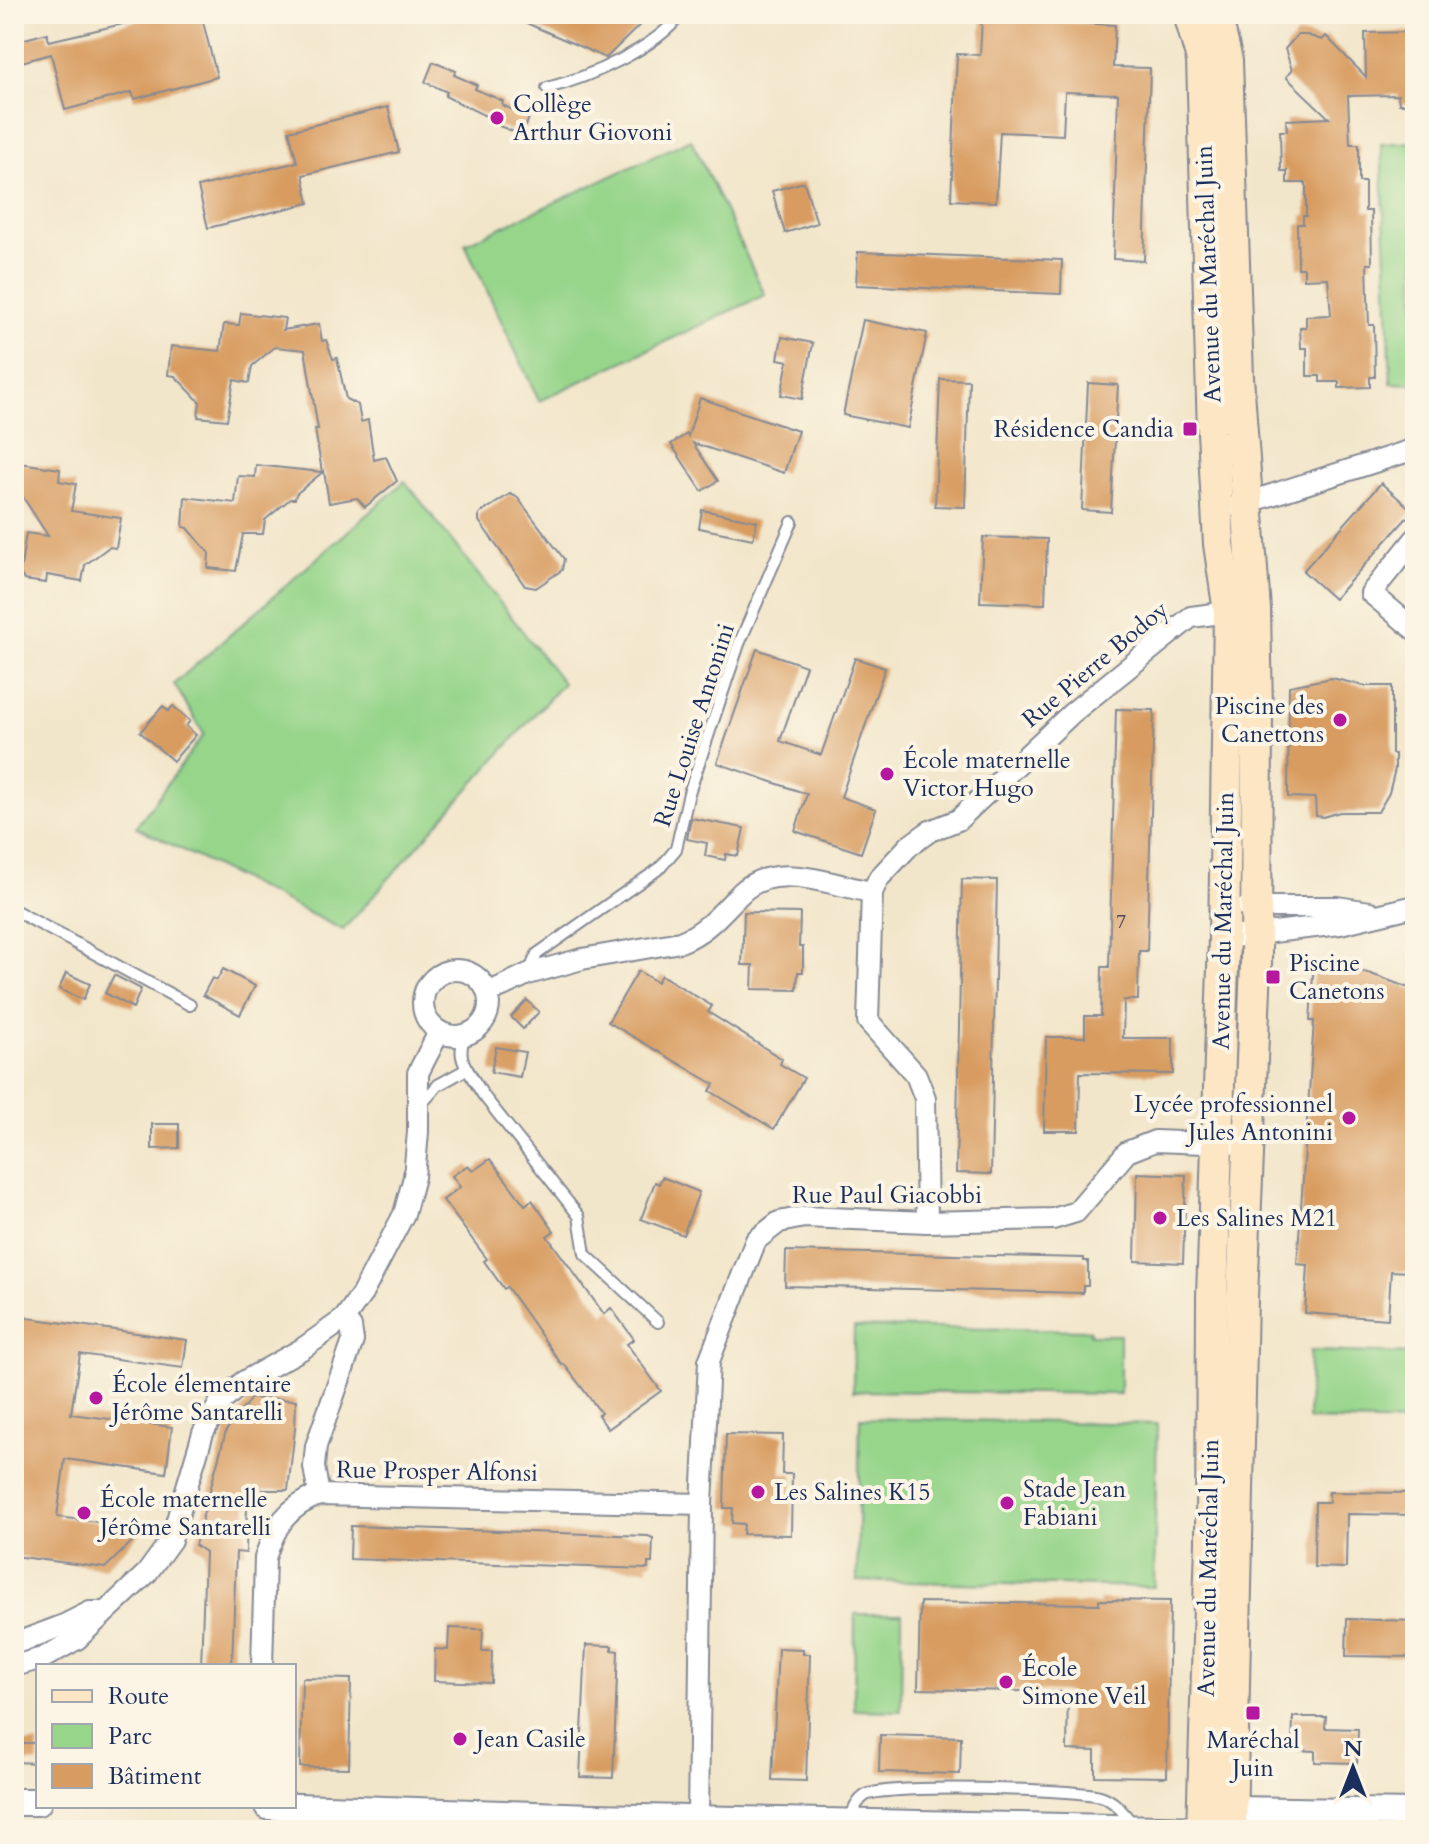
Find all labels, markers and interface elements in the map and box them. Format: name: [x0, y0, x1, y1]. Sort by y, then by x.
place label: Collège Arthur Giovoni: [513, 88, 672, 149]
marker: Collège Arthur Giovoni: [488, 109, 506, 127]
street label: Avenue du Maréchal Juin: [1187, 144, 1229, 403]
place label: Résidence Candia: [994, 413, 1175, 446]
marker: Résidence Candia: [1181, 420, 1199, 438]
street label: Rue Pierre Bodoy: [1015, 593, 1176, 735]
street label: Rue Louise Antonini: [646, 619, 743, 831]
place label: Piscine des Canettons: [1215, 690, 1324, 751]
marker: Piscine des Canettons: [1331, 711, 1349, 729]
place label: École maternelle Victor Hugo: [903, 744, 1071, 805]
marker: École maternelle Victor Hugo: [878, 765, 896, 783]
street label: Avenue du Maréchal Juin: [1205, 791, 1242, 1050]
house number: 7: [1116, 908, 1126, 935]
place label: Piscine Canetons: [1289, 947, 1384, 1008]
marker: Piscine Canetons: [1264, 968, 1282, 986]
place label: Lycée professionnel Jules Antonini: [1134, 1088, 1333, 1149]
marker: Lycée professionnel Jules Antonini: [1340, 1109, 1358, 1127]
street label: Rue Paul Giacobbi: [792, 1179, 982, 1212]
place label: Les Salines M21: [1176, 1202, 1337, 1235]
marker: Les Salines M21: [1151, 1209, 1169, 1227]
place label: École élementaire Jérôme Santarelli: [109, 1368, 291, 1429]
marker: École élementaire Jérôme Santarelli: [87, 1389, 105, 1407]
street label: Avenue du Maréchal Juin: [1190, 1438, 1227, 1697]
street label: Rue Prosper Alfonsi: [336, 1453, 538, 1490]
place label: Stade Jean Fabiani: [1023, 1473, 1126, 1534]
place label: Les Salines K15: [774, 1476, 931, 1509]
place label: École maternelle Jérôme Santarelli: [97, 1483, 271, 1544]
marker: Les Salines K15: [749, 1483, 767, 1501]
marker: Stade Jean Fabiani: [998, 1494, 1016, 1512]
marker: École maternelle Jérôme Santarelli: [75, 1504, 93, 1522]
place label: École Simone Veil: [1022, 1652, 1146, 1713]
legend: [36, 1664, 296, 1808]
marker: École Simone Veil: [997, 1673, 1015, 1691]
text: Route: [108, 1680, 169, 1713]
marker: Maréchal Juin: [1244, 1704, 1262, 1722]
text: Parc: [108, 1720, 152, 1753]
place label: Jean Casile: [473, 1723, 586, 1756]
place label: Maréchal Juin: [1206, 1724, 1300, 1785]
north arrow: [1313, 1728, 1393, 1808]
marker: Jean Casile: [451, 1730, 469, 1748]
text: N: [1343, 1734, 1363, 1764]
text: Bâtiment: [108, 1760, 202, 1793]

